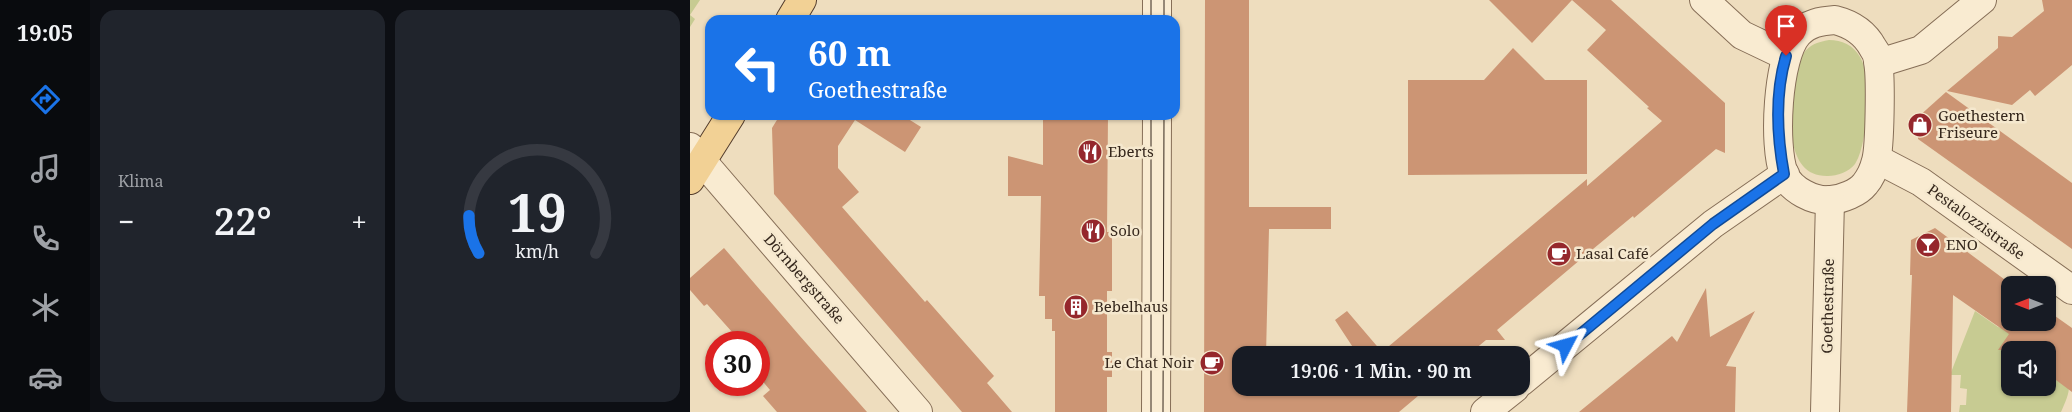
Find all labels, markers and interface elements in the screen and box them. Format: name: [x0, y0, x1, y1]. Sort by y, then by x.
pin: [1765, 5, 1807, 56]
icon: arrive: [1772, 12, 1800, 40]
text: 19:05: [17, 17, 73, 47]
text: 60 m: [808, 29, 891, 76]
icon: left: [725, 35, 790, 100]
text: Goethestraße: [808, 74, 948, 104]
icon: directions: [28, 82, 63, 117]
place label: Goethestern Friseure: [1938, 105, 2025, 142]
shop icon: Goethestern Friseure: [1907, 112, 1933, 138]
restaurant icon: Eberts: [1077, 139, 1103, 165]
place label: Eberts: [1108, 141, 1154, 161]
icon: music: [28, 151, 63, 186]
text: Klima: [118, 170, 163, 192]
text: 19: [508, 176, 567, 247]
street label: Pestalozzistraße: [1924, 179, 2029, 263]
text: 22°: [214, 194, 272, 246]
text: −: [118, 202, 134, 240]
text: +: [351, 202, 367, 240]
restaurant icon: Solo: [1080, 218, 1106, 244]
place label: Solo: [1110, 220, 1140, 240]
icon: phone: [28, 221, 63, 256]
street label: Dörnbergstraße: [760, 229, 850, 328]
bar icon: ENO: [1915, 232, 1941, 258]
place label: ENO: [1946, 234, 1978, 254]
text: km/h: [516, 239, 559, 263]
cafe icon: Lasal Café: [1546, 241, 1572, 267]
place label: Lasal Café: [1576, 243, 1649, 263]
street label: Goethestraße: [1816, 258, 1838, 354]
north arrow: [2001, 276, 2056, 331]
map controls: [2001, 276, 2056, 396]
icon: climate: [28, 290, 63, 325]
building icon: Bebelhaus: [1063, 294, 1089, 320]
place label: Bebelhaus: [1094, 296, 1168, 316]
position arrow: [1539, 319, 1591, 371]
speed limit sign: 30: [705, 331, 770, 396]
button: sound: [2001, 341, 2056, 396]
cafe icon: Le Chat Noir: [1199, 350, 1225, 376]
place label: Le Chat Noir: [1104, 352, 1194, 372]
text: 19:06 · 1 Min. · 90 m: [1290, 358, 1472, 384]
icon: car: [28, 360, 63, 395]

